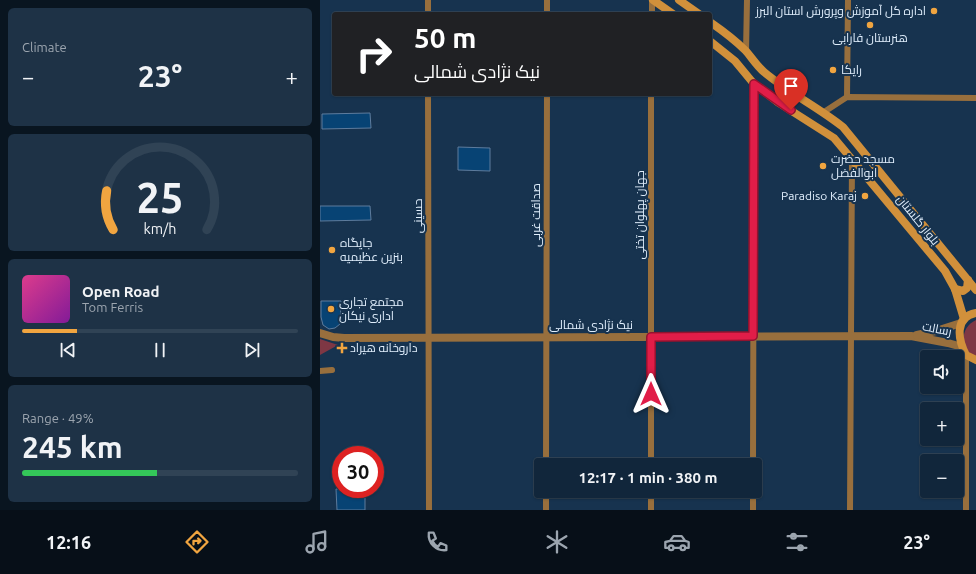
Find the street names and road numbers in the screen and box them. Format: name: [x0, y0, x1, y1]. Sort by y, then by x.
street label: جهان پهلوان تختی: [633, 170, 649, 260]
street label: صداقت غربی: [529, 183, 543, 247]
street label: بلوار گلستان: [894, 192, 942, 248]
street label: حسینی: [411, 199, 425, 233]
street label: نیک نژادی شمالی: [549, 318, 633, 332]
street label: رسالت: [921, 319, 953, 339]

